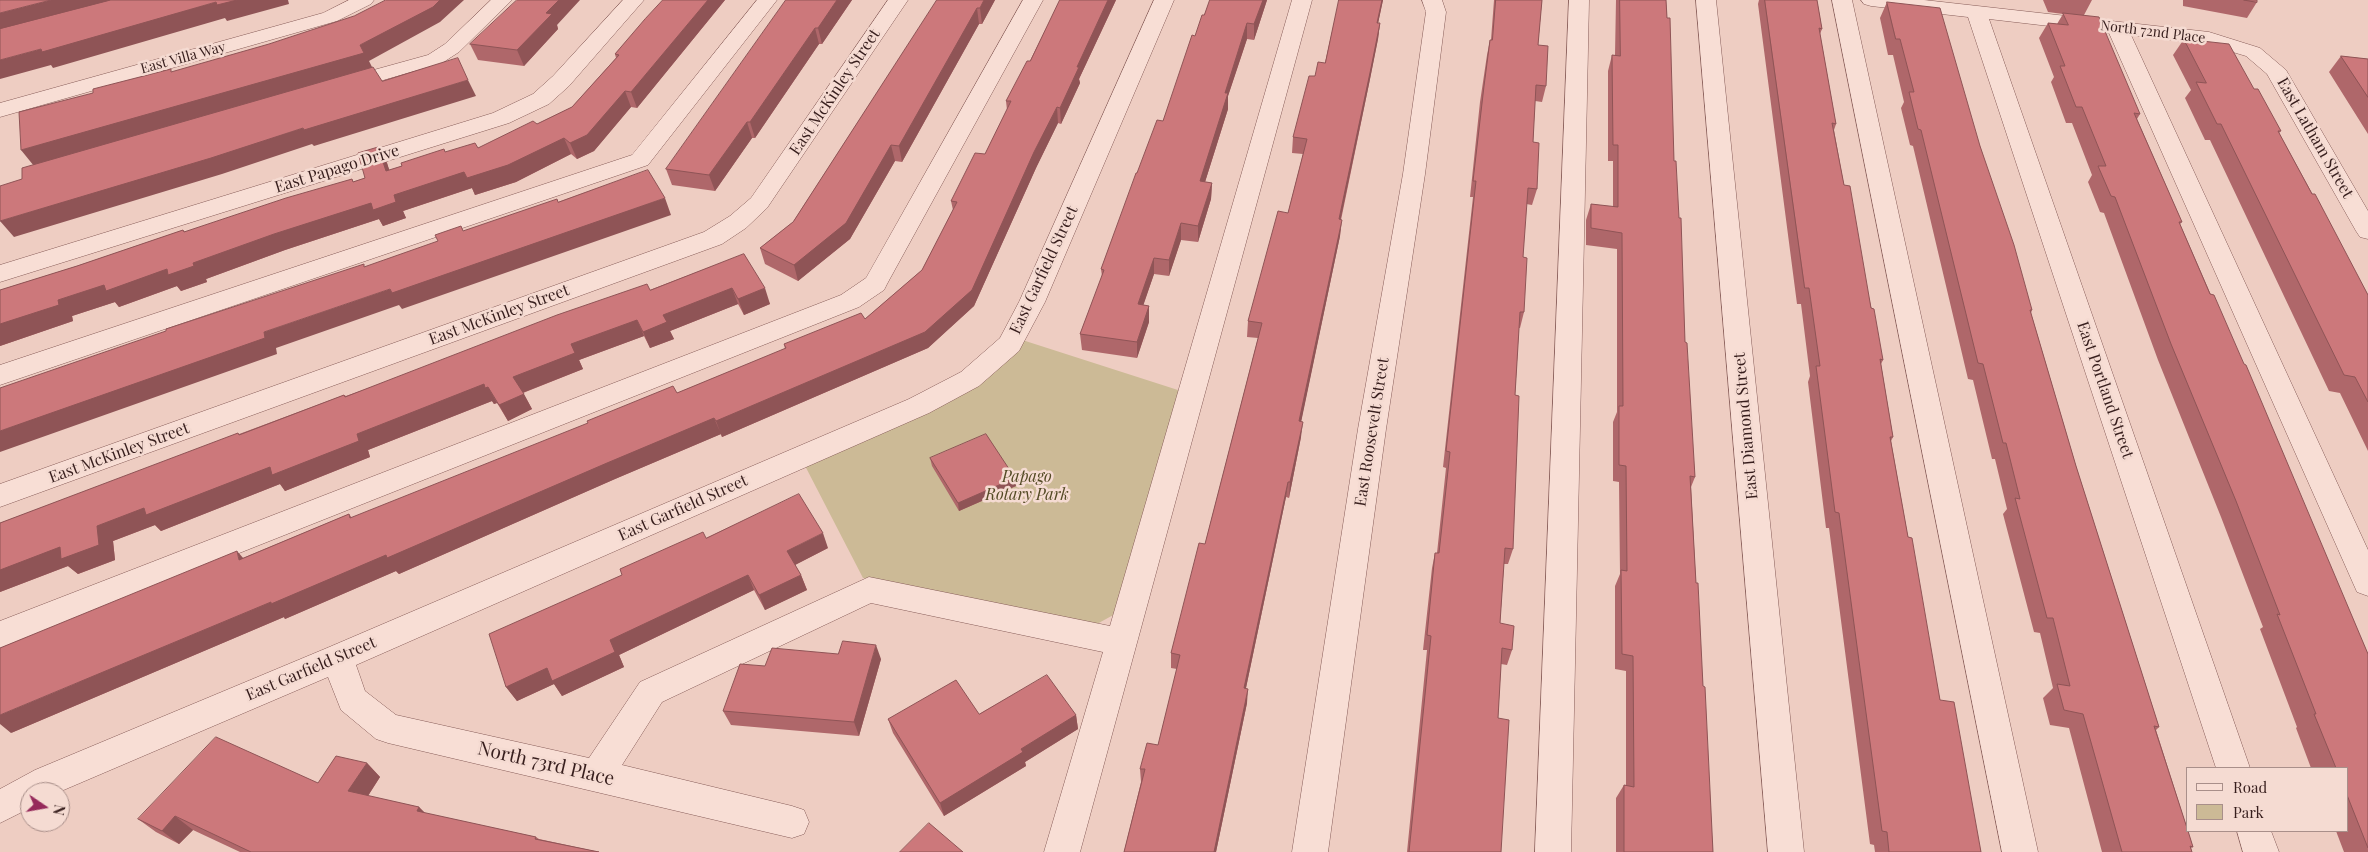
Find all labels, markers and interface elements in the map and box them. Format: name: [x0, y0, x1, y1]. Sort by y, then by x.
street label: North 72nd Place: [2100, 17, 2206, 47]
street label: East McKinley Street: [786, 25, 884, 159]
street label: East Villa Way: [139, 39, 227, 77]
street label: East Latham Street: [2273, 74, 2357, 202]
street label: East Papago Drive: [272, 141, 402, 197]
street label: East Garfield Street: [1006, 203, 1082, 337]
street label: East McKinley Street: [426, 281, 572, 349]
street label: East Portland Street: [2073, 319, 2137, 461]
street label: East Diamond Street: [1730, 352, 1762, 500]
street label: East Roosevelt Street: [1351, 356, 1393, 508]
street label: East McKinley Street: [46, 419, 192, 487]
park label: Papago Rotary Park: [985, 467, 1069, 505]
street label: East Garfield Street: [615, 471, 751, 545]
street label: East Garfield Street: [243, 633, 379, 705]
street label: North 73rd Place: [476, 737, 616, 791]
legend: [2186, 767, 2348, 832]
text: Road: [2233, 777, 2267, 797]
north arrow: [20, 782, 70, 832]
text: Park: [2233, 802, 2264, 822]
text: N: [49, 803, 70, 817]

